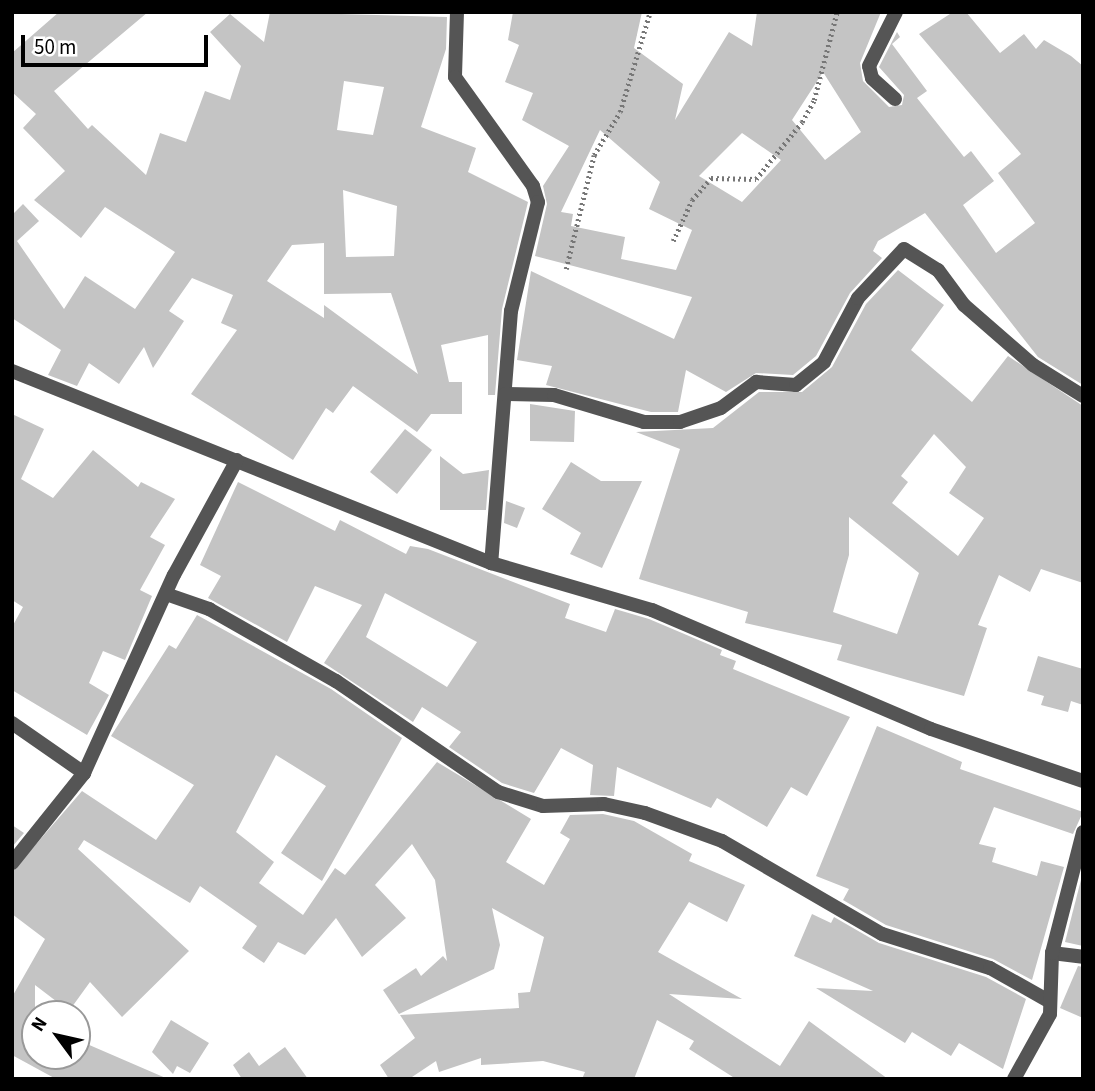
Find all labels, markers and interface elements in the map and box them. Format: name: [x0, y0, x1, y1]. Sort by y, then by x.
scale bar: [24, 21, 212, 65]
text: 50 m: [34, 32, 76, 62]
north arrow: [21, 1000, 91, 1070]
text: N: [25, 1012, 54, 1037]

